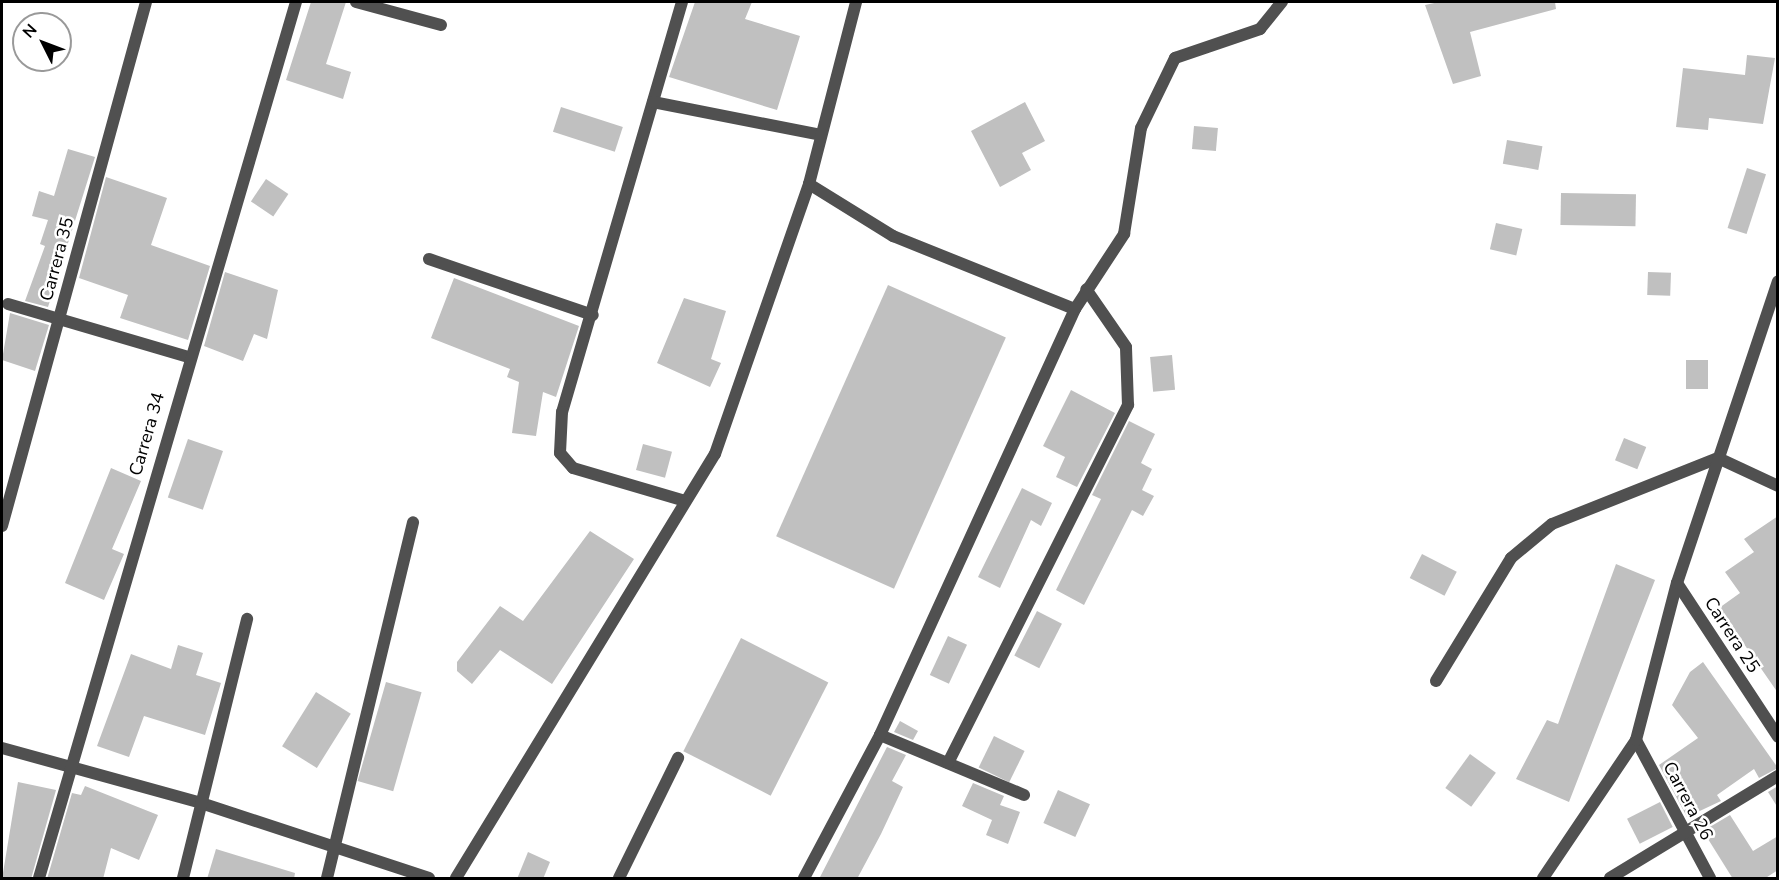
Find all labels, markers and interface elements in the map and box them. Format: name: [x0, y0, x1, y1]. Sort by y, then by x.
north arrow: [12, 12, 72, 72]
text: N: [18, 19, 42, 43]
street label: Carrera 35: [35, 215, 79, 303]
street label: Carrera 34: [125, 390, 169, 478]
street label: Carrera 25: [1700, 593, 1764, 677]
street label: Carrera 26: [1658, 758, 1718, 844]

